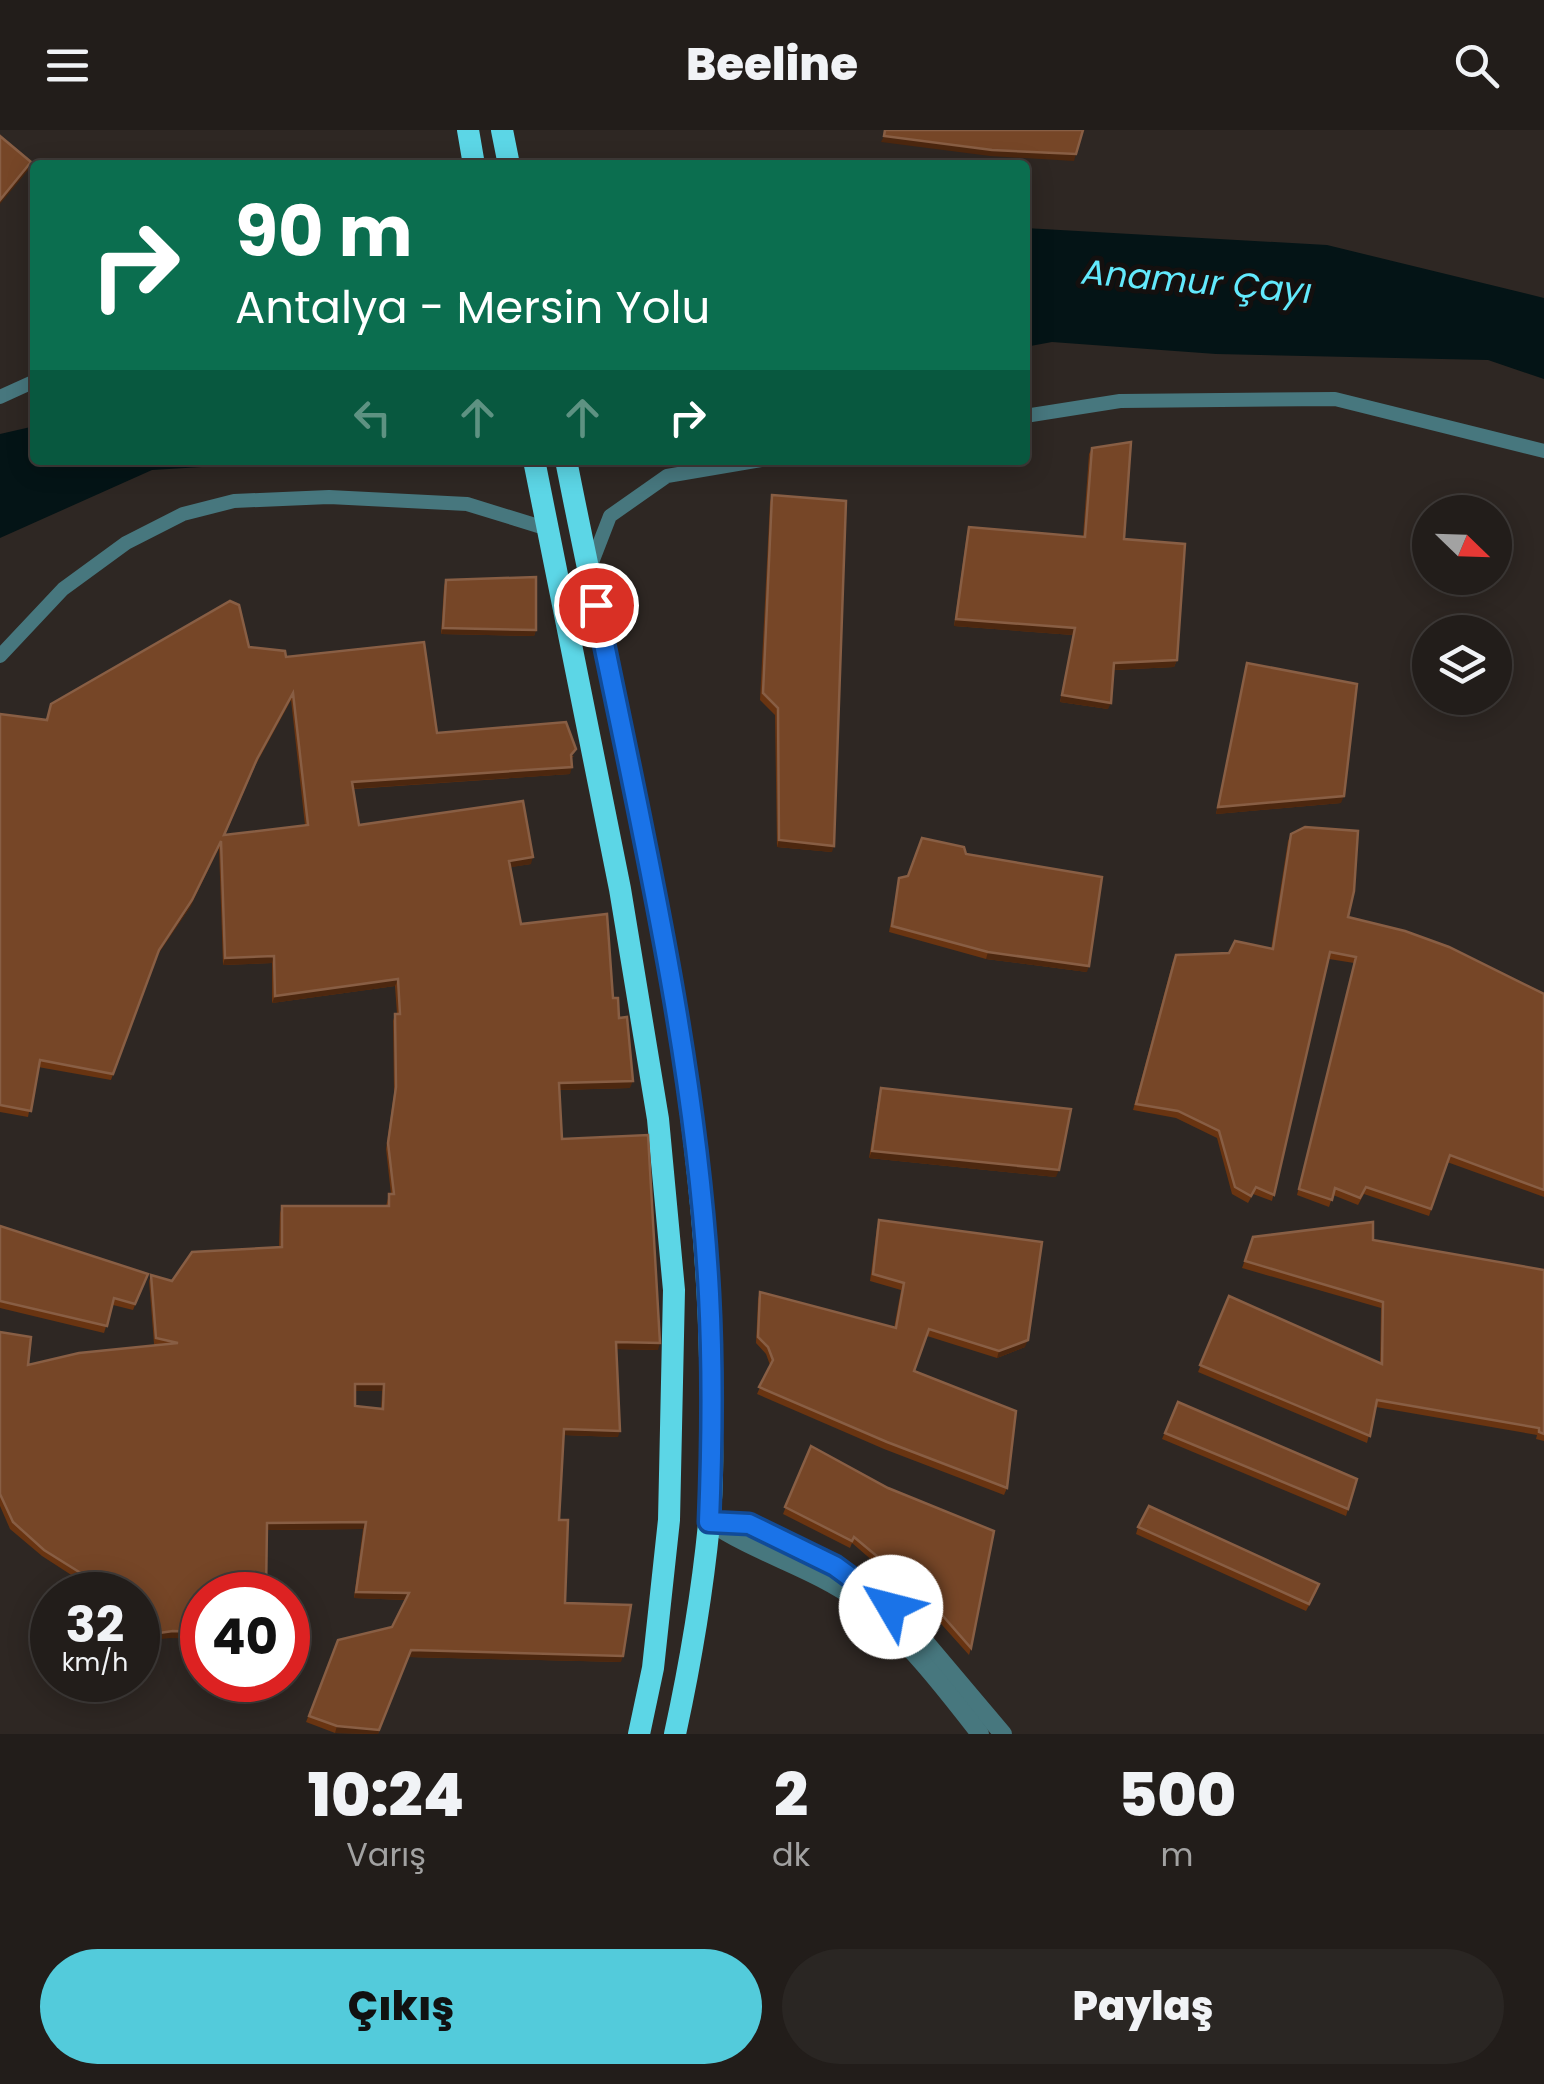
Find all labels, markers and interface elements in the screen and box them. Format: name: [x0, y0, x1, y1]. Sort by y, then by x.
text: Beeline: [686, 33, 858, 96]
icon: menu: [40, 38, 95, 93]
icon: search: [1449, 38, 1504, 93]
text: 90 m: [235, 182, 413, 281]
icon: right: [70, 200, 200, 330]
water label: Anamur Çayı: [1079, 246, 1314, 315]
text: Antalya - Mersin Yolu: [235, 276, 710, 339]
icon: left: [345, 390, 400, 445]
icon: ahead: [450, 390, 505, 445]
icon: ahead: [555, 390, 610, 445]
icon: right: [660, 390, 715, 445]
north arrow: [1412, 495, 1512, 595]
map controls: [1412, 495, 1512, 715]
pin: [554, 563, 639, 648]
icon: arrive: [569, 578, 624, 633]
button: layers: [1412, 615, 1512, 715]
position arrow: [839, 1555, 943, 1659]
speed limit sign: 40: [180, 1572, 310, 1702]
text: 32: [66, 1589, 124, 1660]
text: km/h: [62, 1645, 128, 1680]
text: 10:24: [308, 1753, 464, 1837]
text: 2: [774, 1753, 808, 1837]
text: 500: [1118, 1753, 1236, 1837]
text: Varış: [346, 1832, 426, 1877]
text: dk: [772, 1832, 810, 1877]
text: m: [1161, 1832, 1194, 1877]
button: Çıkış: [40, 1949, 762, 2064]
button: Paylaş: [782, 1949, 1504, 2064]

